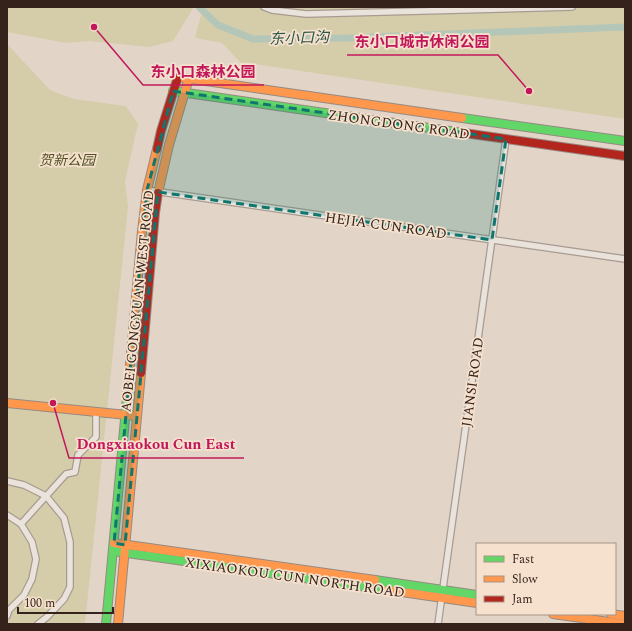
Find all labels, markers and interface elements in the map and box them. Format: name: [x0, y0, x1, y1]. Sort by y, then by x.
water label: 东小口沟: [269, 26, 331, 51]
callout: 东小口城市休闲公园: [347, 28, 498, 55]
text: 东小口城市休闲公园: [354, 31, 490, 54]
callout: 东小口森林公园: [143, 58, 264, 85]
text: 东小口森林公园: [150, 61, 256, 84]
street label: ZHONGDONG ROAD: [327, 104, 471, 145]
park label: 贺新公园: [39, 150, 97, 171]
street label: AOBEI GONGYUAN WEST ROAD: [115, 189, 160, 413]
street label: HEJIA CUN ROAD: [324, 207, 448, 244]
street label: JIANSI ROAD: [456, 336, 489, 428]
callout: Dongxiaokou Cun East: [69, 431, 244, 458]
text: Dongxiaokou Cun East: [76, 433, 236, 456]
legend: [476, 543, 616, 615]
text: Fast: [512, 550, 534, 569]
street label: XIXIAOKOU CUN NORTH ROAD: [184, 552, 406, 603]
text: Slow: [512, 570, 538, 589]
scale bar: [18, 589, 113, 615]
text: Jam: [512, 590, 533, 609]
text: 100 m: [24, 594, 55, 613]

